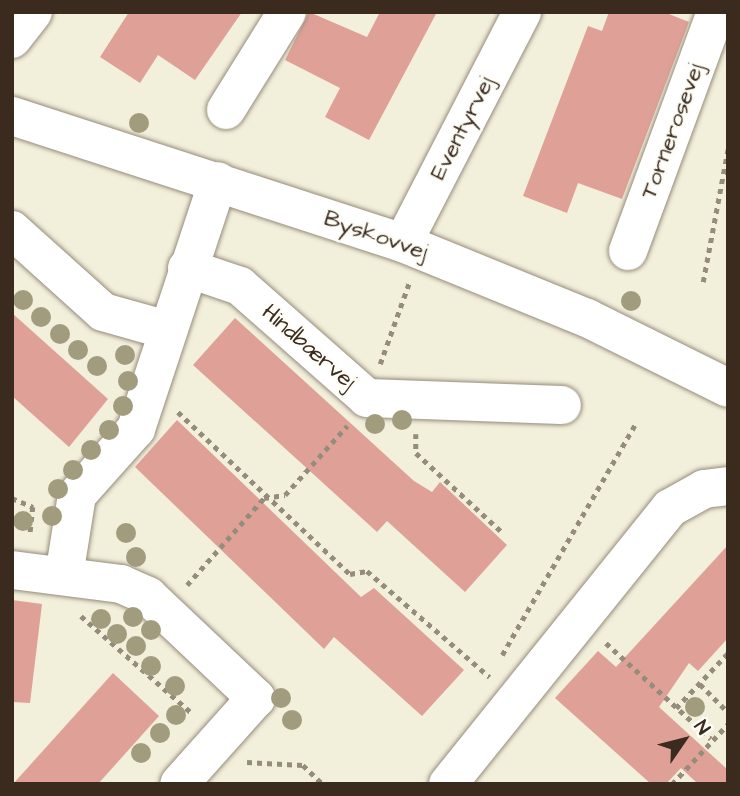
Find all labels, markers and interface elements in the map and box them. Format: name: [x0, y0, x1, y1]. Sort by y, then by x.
street label: Tornerosevej: [635, 60, 709, 202]
street label: Eventyrvej: [424, 72, 500, 184]
street label: Byskovvej: [320, 204, 432, 266]
street label: Hindbærvej: [256, 299, 362, 395]
north arrow: [649, 705, 719, 775]
text: N: [687, 715, 716, 740]

